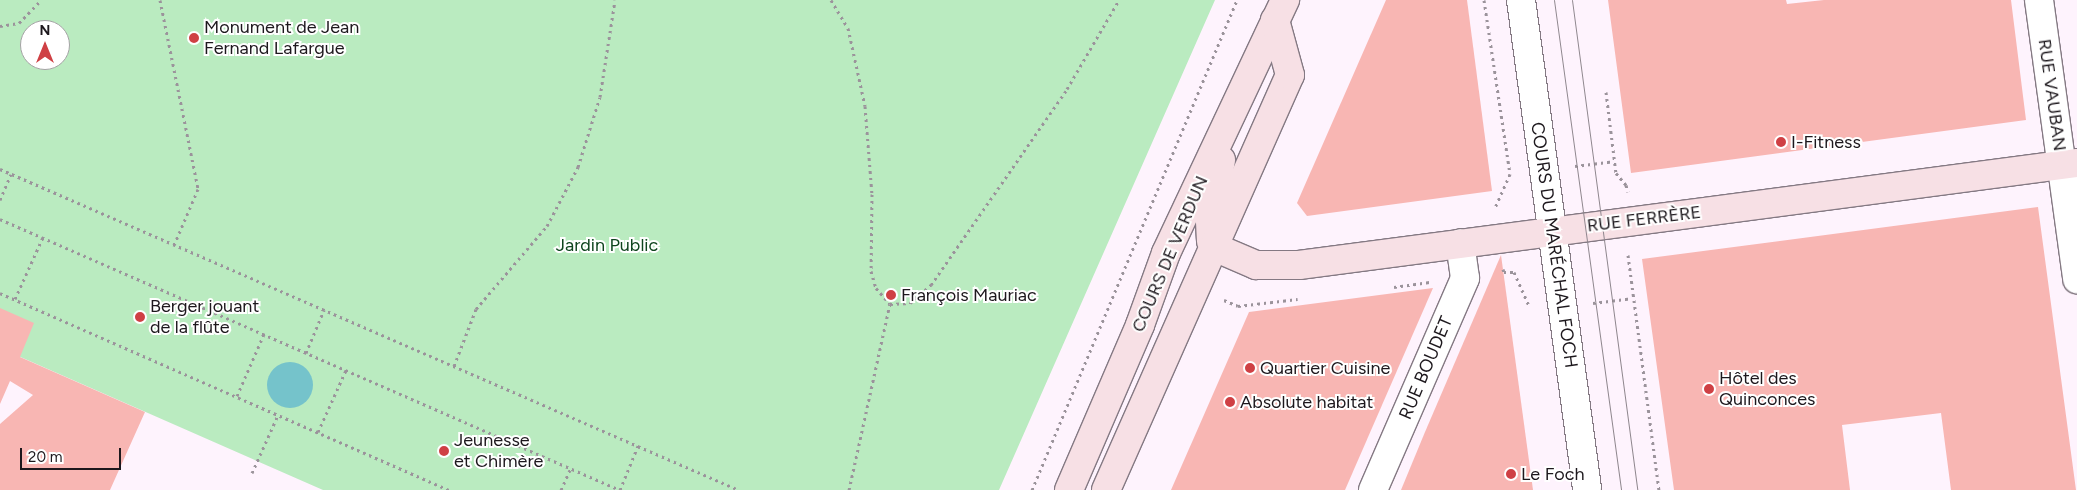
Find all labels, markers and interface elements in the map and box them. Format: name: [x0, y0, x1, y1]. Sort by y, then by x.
place label: Monument de Jean Fernand Lafargue: [204, 17, 359, 59]
north arrow: [20, 20, 70, 70]
text: N: [40, 22, 50, 39]
marker: Monument de Jean Fernand Lafargue: [188, 32, 200, 44]
street label: RUE VAUBAN: [2033, 38, 2071, 152]
street label: COURS DU MARÉCHAL FOCH: [1526, 121, 1582, 369]
place label: I-Fitness: [1791, 131, 1861, 153]
marker: I-Fitness: [1775, 136, 1787, 148]
street label: COURS DE VERDUN: [1127, 173, 1213, 335]
street label: RUE FERRÈRE: [1586, 201, 1702, 237]
park label: Jardin Public: [556, 234, 658, 256]
place label: François Mauriac: [901, 284, 1037, 306]
marker: François Mauriac: [885, 289, 897, 301]
place label: Berger jouant de la flûte: [150, 296, 259, 338]
marker: Berger jouant de la flûte: [134, 311, 146, 323]
street label: RUE BOUDET: [1395, 313, 1457, 423]
place label: Quartier Cuisine: [1260, 357, 1390, 379]
marker: Quartier Cuisine: [1244, 362, 1256, 374]
place label: Hôtel des Quinconces: [1719, 368, 1815, 410]
marker: Hôtel des Quinconces: [1703, 383, 1715, 395]
place label: Absolute habitat: [1240, 391, 1373, 413]
marker: Absolute habitat: [1224, 396, 1236, 408]
place label: Jeunesse et Chimère: [454, 430, 543, 472]
scale bar: [22, 438, 124, 470]
marker: Jeunesse et Chimère: [438, 445, 450, 457]
text: 20 m: [28, 448, 62, 466]
place label: Le Foch: [1521, 463, 1585, 485]
marker: Le Foch: [1505, 468, 1517, 480]

